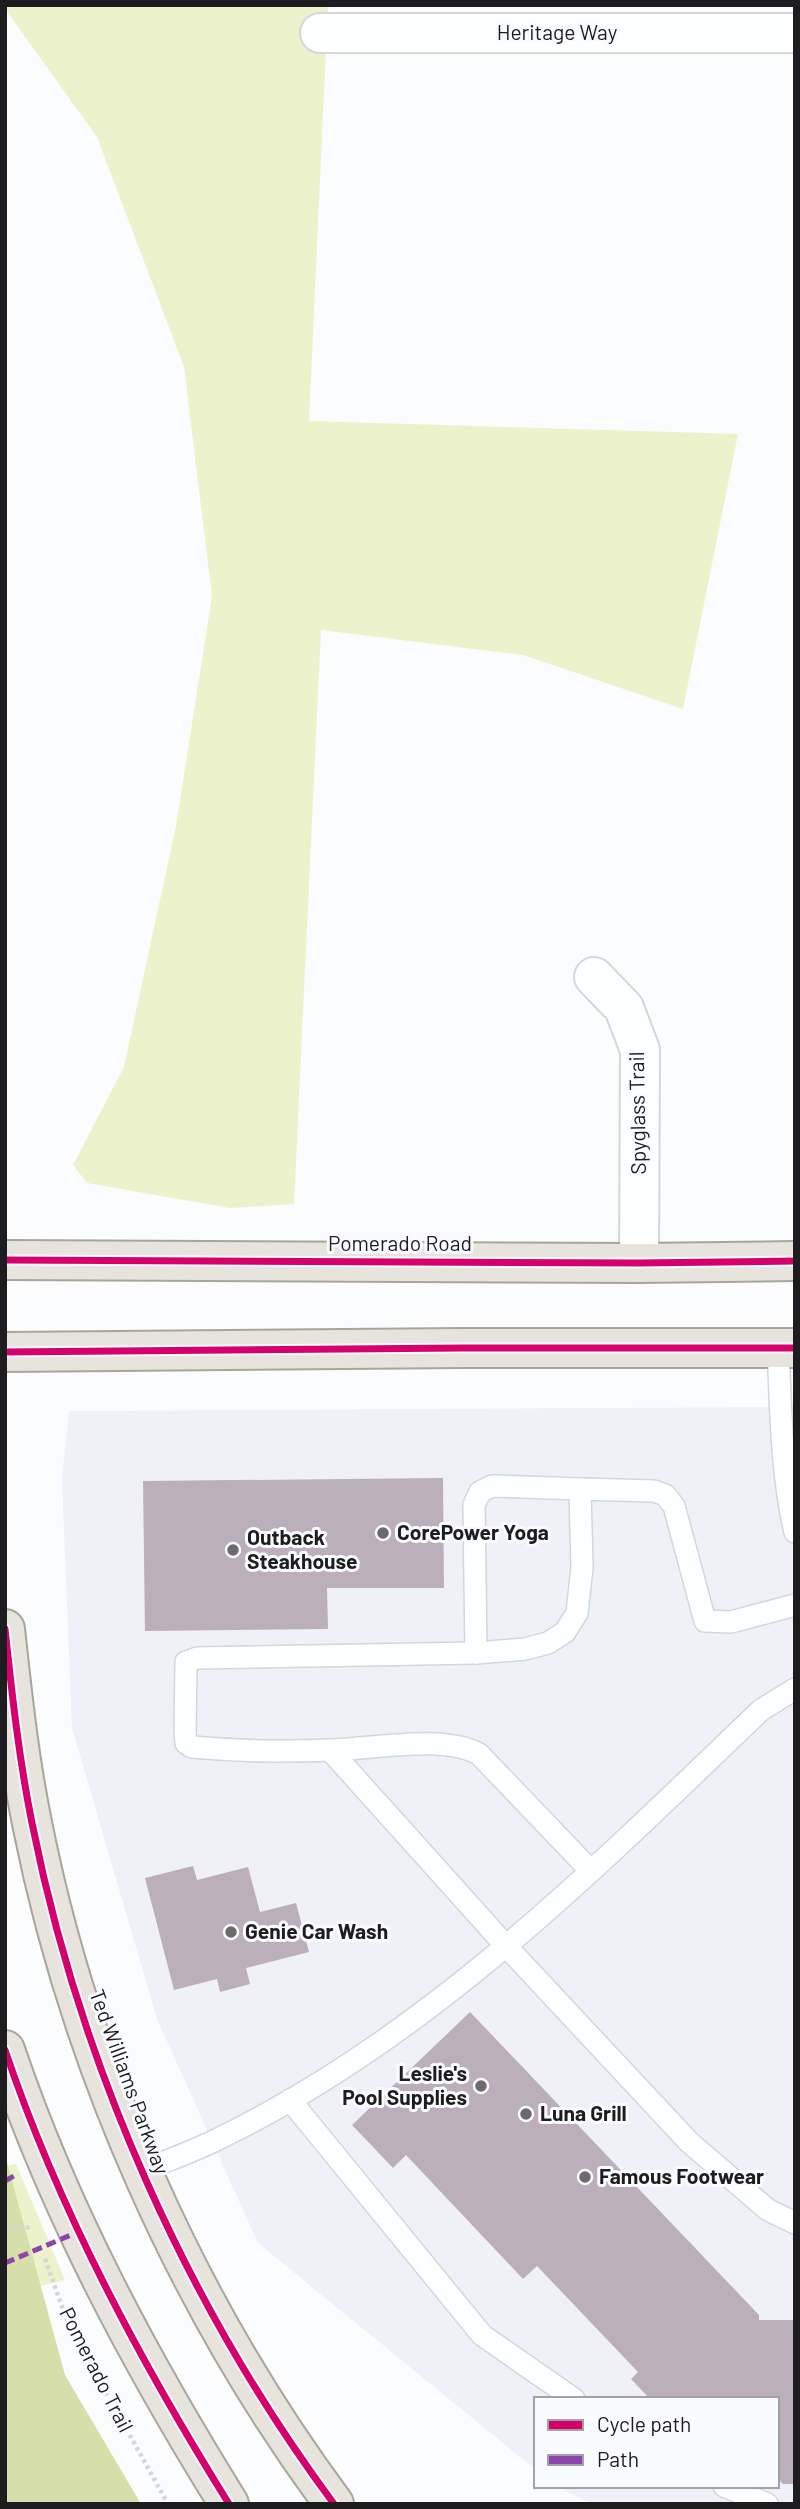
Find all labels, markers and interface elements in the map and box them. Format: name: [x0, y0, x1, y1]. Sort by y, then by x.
street label: Heritage Way: [497, 19, 618, 44]
street label: Spyglass Trail: [623, 1051, 650, 1175]
street label: Pomerado Road: [328, 1230, 472, 1255]
place label: CorePower Yoga: [397, 1519, 549, 1544]
place label: Outback Steakhouse: [247, 1524, 358, 1573]
marker: CorePower Yoga: [375, 1525, 391, 1541]
marker: Outback Steakhouse: [225, 1542, 241, 1558]
place label: Genie Car Wash: [245, 1918, 388, 1943]
marker: Genie Car Wash: [223, 1924, 239, 1940]
street label: Ted Williams Parkway: [85, 1986, 176, 2178]
place label: Leslie's Pool Supplies: [342, 2060, 467, 2109]
marker: Leslie's Pool Supplies: [473, 2078, 489, 2094]
place label: Luna Grill: [540, 2100, 627, 2125]
marker: Luna Grill: [518, 2106, 534, 2122]
place label: Famous Footwear: [599, 2163, 764, 2188]
marker: Famous Footwear: [577, 2169, 593, 2185]
street label: Pomerado Trail: [55, 2303, 140, 2436]
legend: [534, 2397, 779, 2488]
text: Cycle path: [597, 2411, 691, 2436]
text: Path: [597, 2446, 639, 2471]

